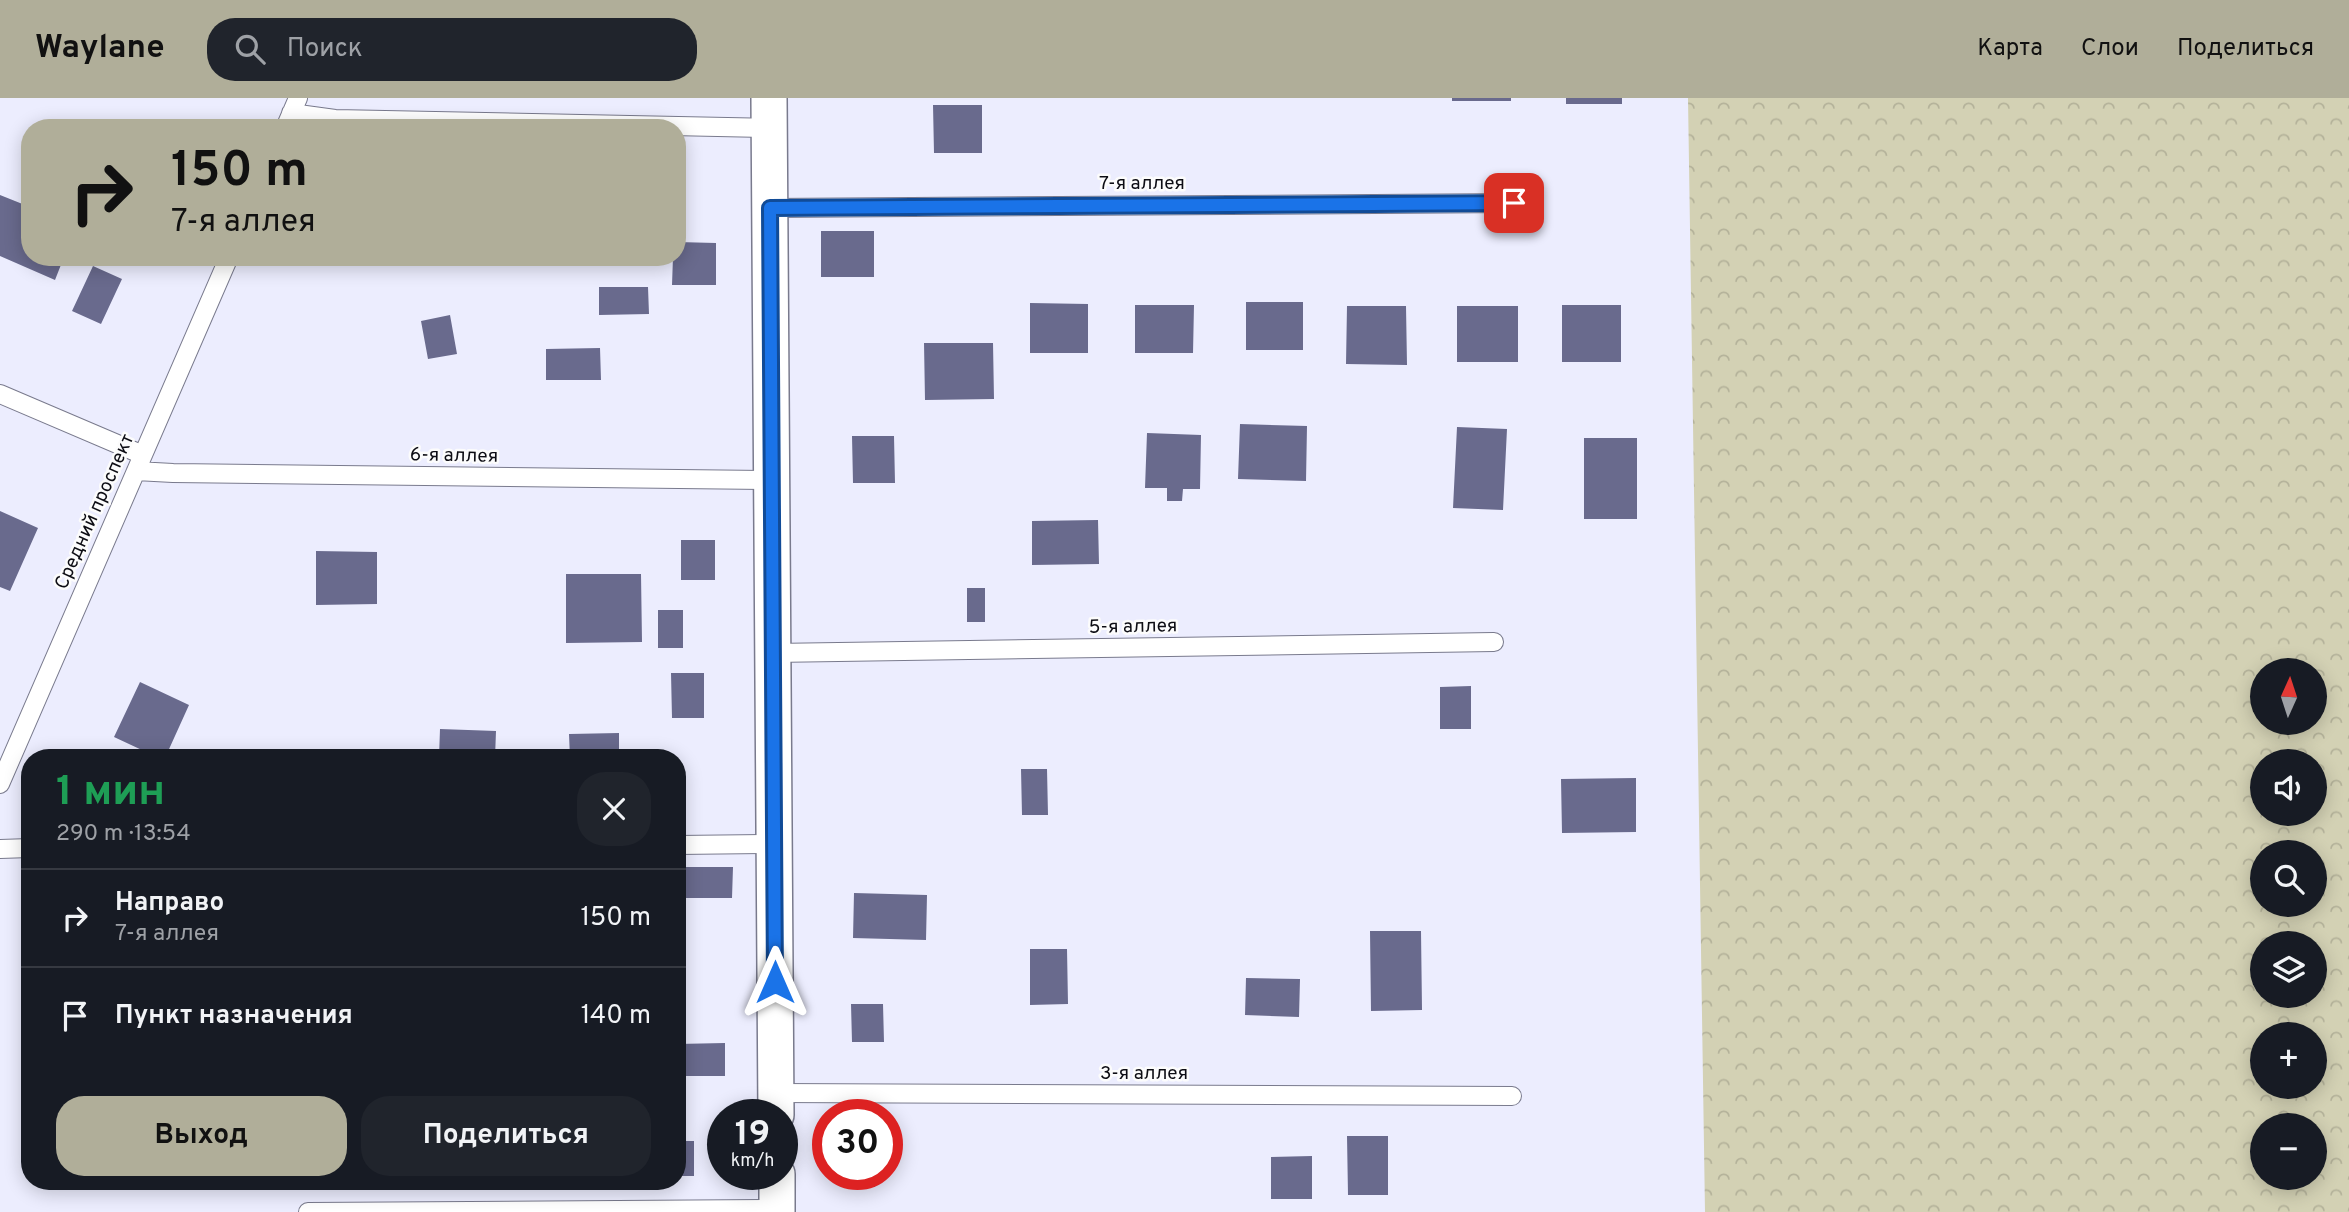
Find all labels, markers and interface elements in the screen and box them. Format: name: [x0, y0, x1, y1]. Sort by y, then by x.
search box: [207, 18, 697, 81]
text: Waylane: [35, 28, 165, 70]
icon: search: [231, 30, 269, 68]
text: Поиск: [287, 33, 363, 66]
text: Карта: [1977, 34, 2043, 64]
text: Слои: [2081, 34, 2139, 64]
text: Поделиться: [2177, 34, 2314, 64]
text: 150 m: [171, 142, 308, 204]
icon: right: [56, 147, 147, 238]
street label: 7-я аллея: [1099, 172, 1185, 196]
pin: [1484, 173, 1544, 233]
icon: arrive: [1495, 184, 1533, 222]
text: 7-я аллея: [171, 203, 316, 243]
street label: Средний проспект: [50, 430, 140, 593]
street label: 6-я аллея: [410, 443, 498, 469]
street label: 5-я аллея: [1088, 614, 1178, 640]
north arrow: [2250, 658, 2328, 735]
map controls: [2250, 658, 2327, 1190]
button: sound: [2250, 749, 2327, 826]
text: 1 мин: [56, 767, 165, 820]
button: close: [577, 772, 651, 846]
text: 290 m · 13:54: [56, 820, 191, 849]
button: search: [2250, 840, 2327, 917]
text: Направо: [115, 887, 224, 920]
icon: right: [56, 899, 94, 937]
text: 150 m: [580, 902, 651, 935]
text: 7-я аллея: [115, 920, 219, 949]
button: layers: [2250, 931, 2327, 1008]
position arrow: [738, 945, 812, 1019]
icon: arrive: [56, 997, 94, 1035]
text: Пункт назначения: [115, 1000, 353, 1033]
text: 140 m: [581, 1000, 651, 1033]
button: +: [2250, 1022, 2327, 1099]
street label: 3-я аллея: [1100, 1062, 1188, 1086]
button: Выход: [56, 1096, 347, 1176]
button: Поделиться: [361, 1096, 651, 1176]
speed limit sign: 30: [812, 1099, 903, 1190]
text: 19: [735, 1113, 770, 1157]
button: −: [2250, 1113, 2327, 1190]
text: km/h: [731, 1150, 774, 1173]

